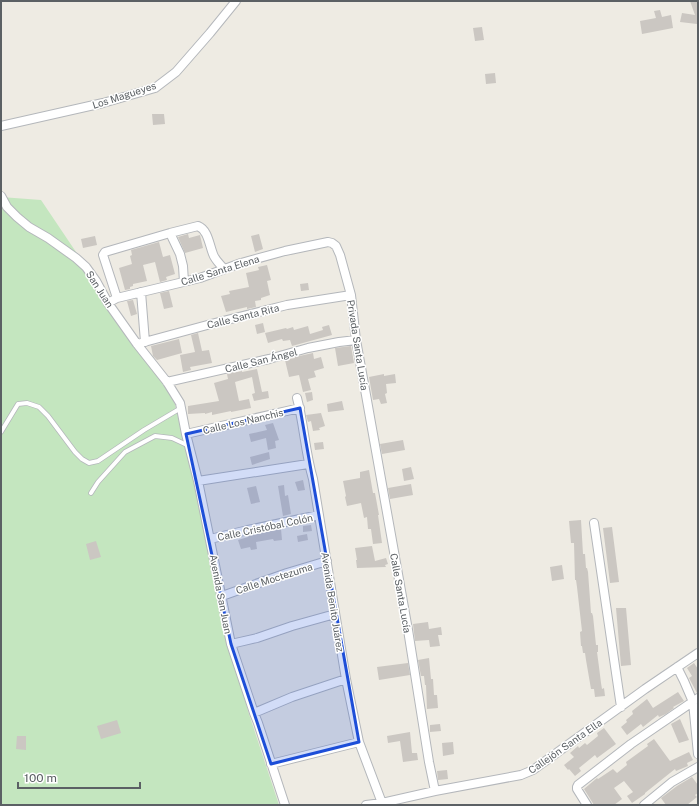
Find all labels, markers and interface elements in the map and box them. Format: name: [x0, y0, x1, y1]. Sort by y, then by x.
street label: Los Magueyes: [91, 79, 157, 111]
street label: Calle Santa Elena: [179, 252, 261, 288]
street label: San Juan: [84, 268, 116, 310]
street label: Privada Santa Lucía: [345, 299, 371, 391]
street label: Calle Santa Rita: [206, 301, 280, 331]
street label: Calle San Ángel: [224, 345, 298, 375]
street label: Calle Los Nanchis: [202, 406, 284, 436]
street label: Calle Cristóbal Colón: [216, 511, 314, 543]
street label: Avenida Benito Juárez: [319, 551, 347, 653]
street label: Calle Santa Lucía: [388, 552, 414, 634]
street label: Avenida San Juan: [207, 553, 235, 635]
street label: Calle Moctezuma: [234, 560, 314, 596]
street label: Callejón Santa Ella: [526, 716, 604, 776]
scale bar: [18, 764, 140, 790]
text: 100 m: [24, 771, 57, 785]

